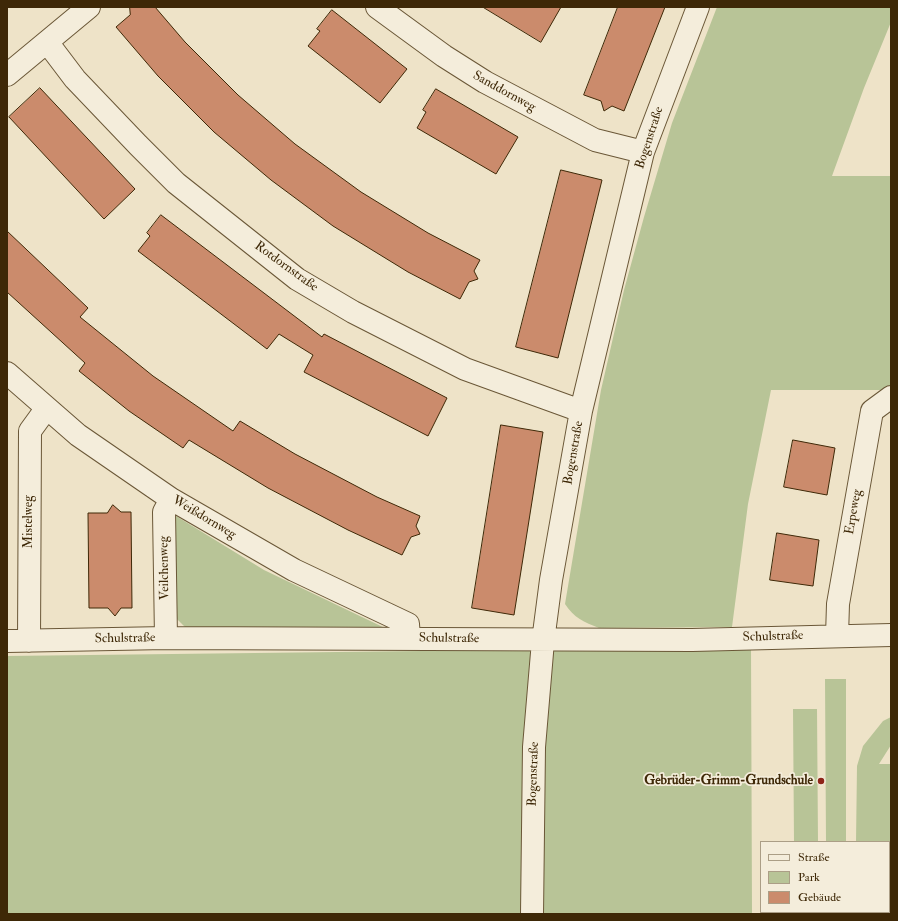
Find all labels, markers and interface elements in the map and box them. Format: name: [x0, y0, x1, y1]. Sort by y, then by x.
street label: Sanddornweg: [470, 68, 538, 116]
street label: Bogenstraße: [633, 105, 667, 171]
street label: Rotdornstraße: [251, 239, 321, 295]
street label: Bogenstraße: [561, 420, 587, 486]
street label: Erpeweg: [842, 488, 866, 536]
street label: Weißdornweg: [169, 493, 239, 543]
street label: Mistelweg: [21, 495, 37, 549]
street label: Veilchenweg: [157, 536, 173, 600]
street label: Schulstraße: [742, 628, 804, 646]
street label: Schulstraße: [95, 631, 155, 647]
street label: Schulstraße: [419, 631, 479, 647]
street label: Bogenstraße: [525, 741, 543, 807]
place label: Gebrüder-Grimm-Grundschule: [644, 773, 813, 789]
marker: Gebrüder-Grimm-Grundschule: [816, 776, 826, 786]
legend: [760, 841, 890, 913]
text: Straße: [798, 850, 829, 865]
text: Park: [798, 870, 820, 885]
text: Gebäude: [798, 890, 841, 905]

